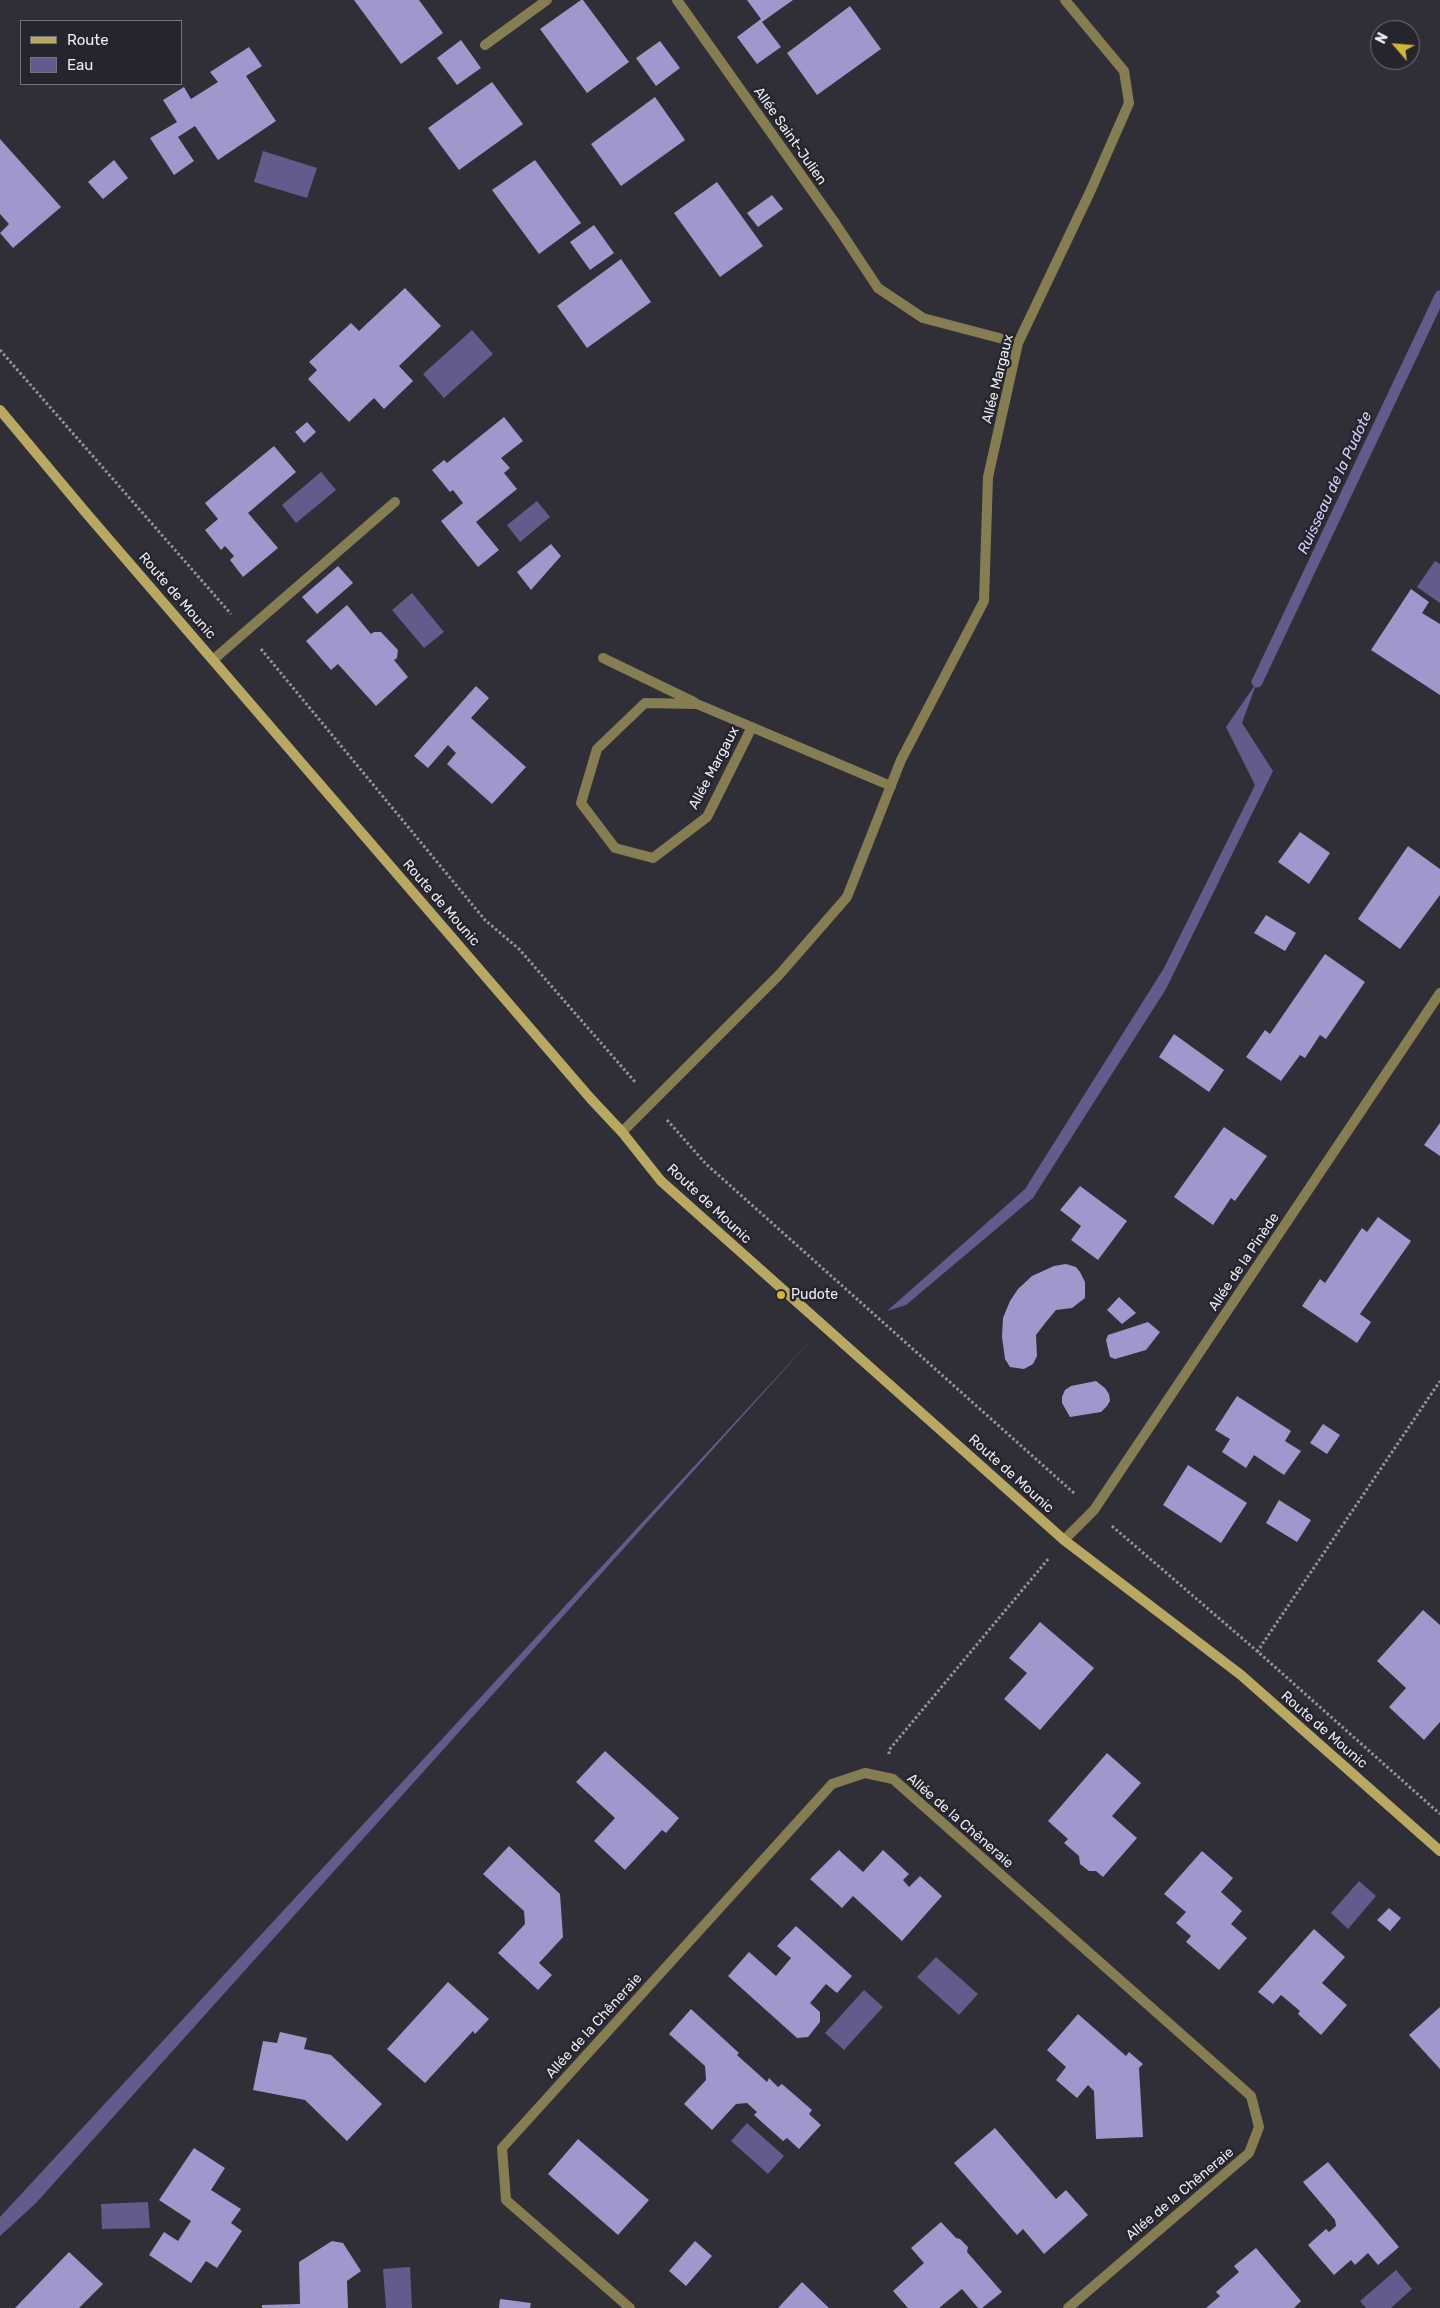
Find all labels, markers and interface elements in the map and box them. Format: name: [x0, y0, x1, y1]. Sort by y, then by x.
legend: [20, 20, 182, 85]
north arrow: [1370, 20, 1420, 70]
text: N: [1372, 30, 1392, 47]
text: Route: [67, 31, 109, 49]
text: Eau: [67, 56, 93, 74]
street label: Allée Saint-Julien: [750, 84, 830, 188]
street label: Allée Margaux: [979, 333, 1017, 425]
water label: Ruisseau de la Pudote: [1294, 409, 1376, 557]
street label: Route de Mounic: [135, 549, 219, 643]
street label: Allée Margaux: [685, 724, 743, 812]
street label: Route de Mounic: [399, 856, 483, 950]
street label: Route de Mounic: [663, 1161, 755, 1247]
street label: Allée de la Pinède: [1205, 1210, 1283, 1314]
place label: Pudote: [791, 1287, 838, 1303]
marker: Pudote: [775, 1289, 787, 1301]
street label: Route de Mounic: [965, 1431, 1057, 1517]
street label: Route de Mounic: [1277, 1688, 1371, 1772]
street label: Allée de la Chêneraie: [903, 1770, 1017, 1872]
street label: Allée de la Chêneraie: [542, 1970, 646, 2082]
street label: Allée de la Chêneraie: [1123, 2144, 1237, 2244]

